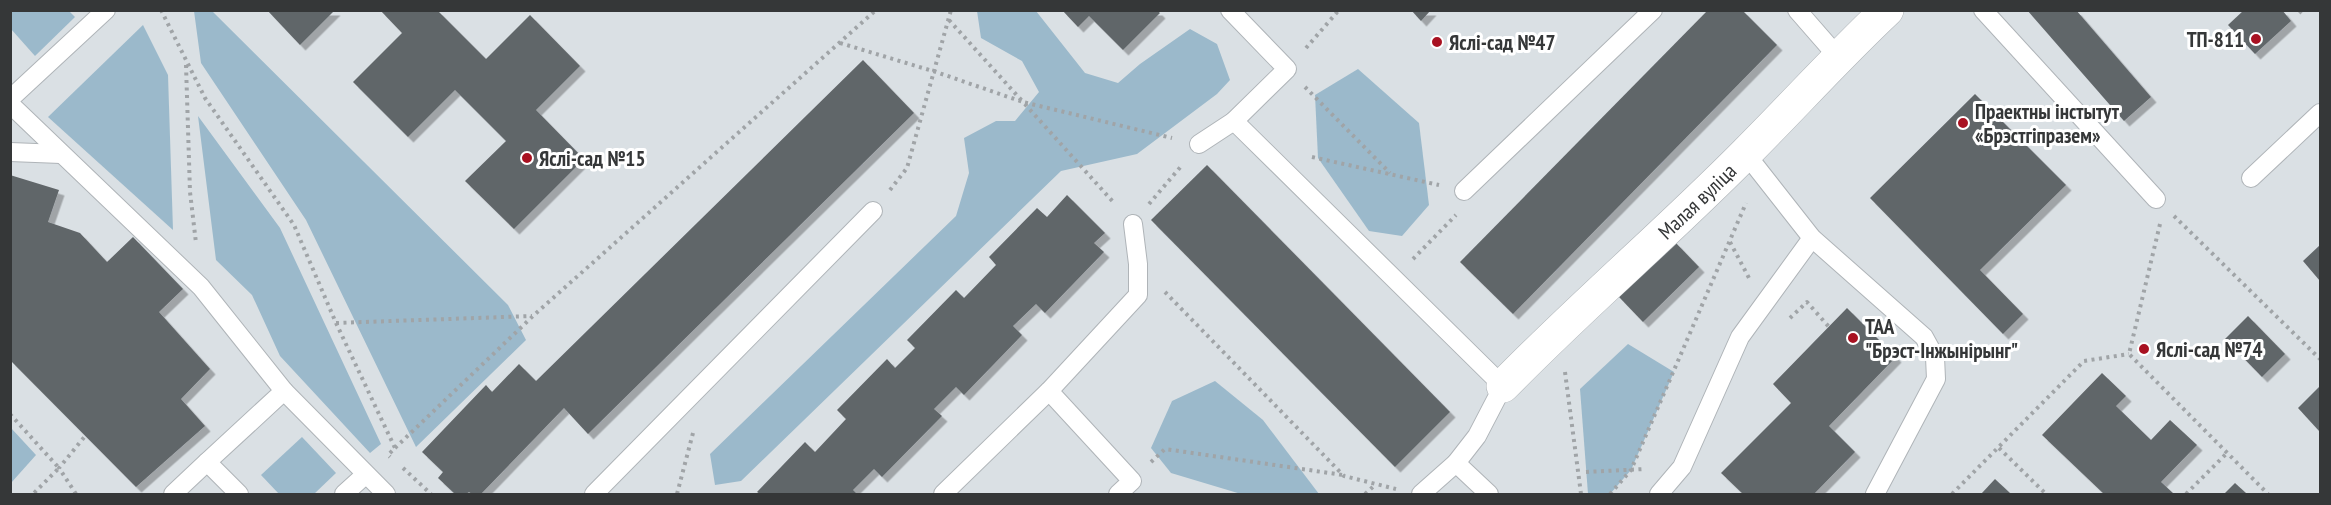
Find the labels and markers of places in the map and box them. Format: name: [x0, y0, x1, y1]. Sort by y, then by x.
place label: ТП-811: [2187, 26, 2244, 53]
place label: Яслі-сад №47: [1449, 29, 1555, 56]
marker: ТП-811: [2249, 32, 2263, 46]
marker: Яслі-сад №47: [1430, 35, 1444, 49]
place label: Праектны інстытут «Брэстгіпразем»: [1975, 98, 2120, 149]
marker: Праектны інстытут «Брэстгіпразем»: [1956, 116, 1970, 130]
place label: Яслі-сад №15: [539, 145, 645, 172]
marker: Яслі-сад №15: [520, 151, 534, 165]
place label: ТАА "Брэст-Інжынірынг": [1865, 313, 2018, 364]
marker: ТАА "Брэст-Інжынірынг": [1846, 331, 1860, 345]
place label: Яслі-сад №74: [2156, 336, 2262, 363]
marker: Яслі-сад №74: [2137, 342, 2151, 356]

